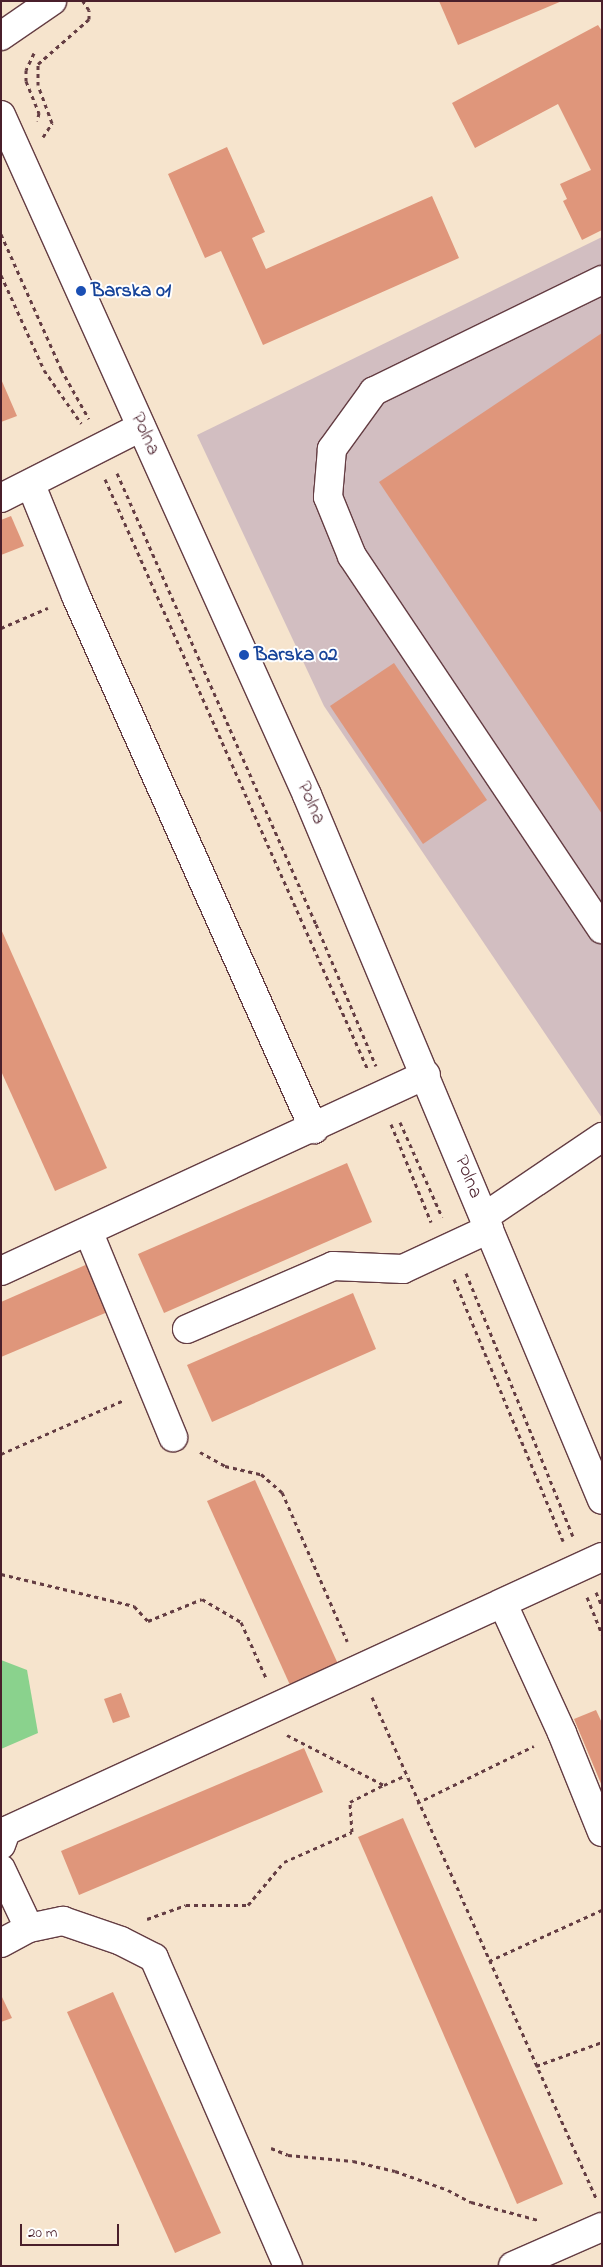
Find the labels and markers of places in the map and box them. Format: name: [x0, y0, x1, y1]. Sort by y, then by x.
place label: Barska 01: [91, 279, 171, 303]
marker: Barska 01: [75, 285, 87, 297]
place label: Barska 02: [254, 643, 338, 667]
marker: Barska 02: [238, 649, 250, 661]

